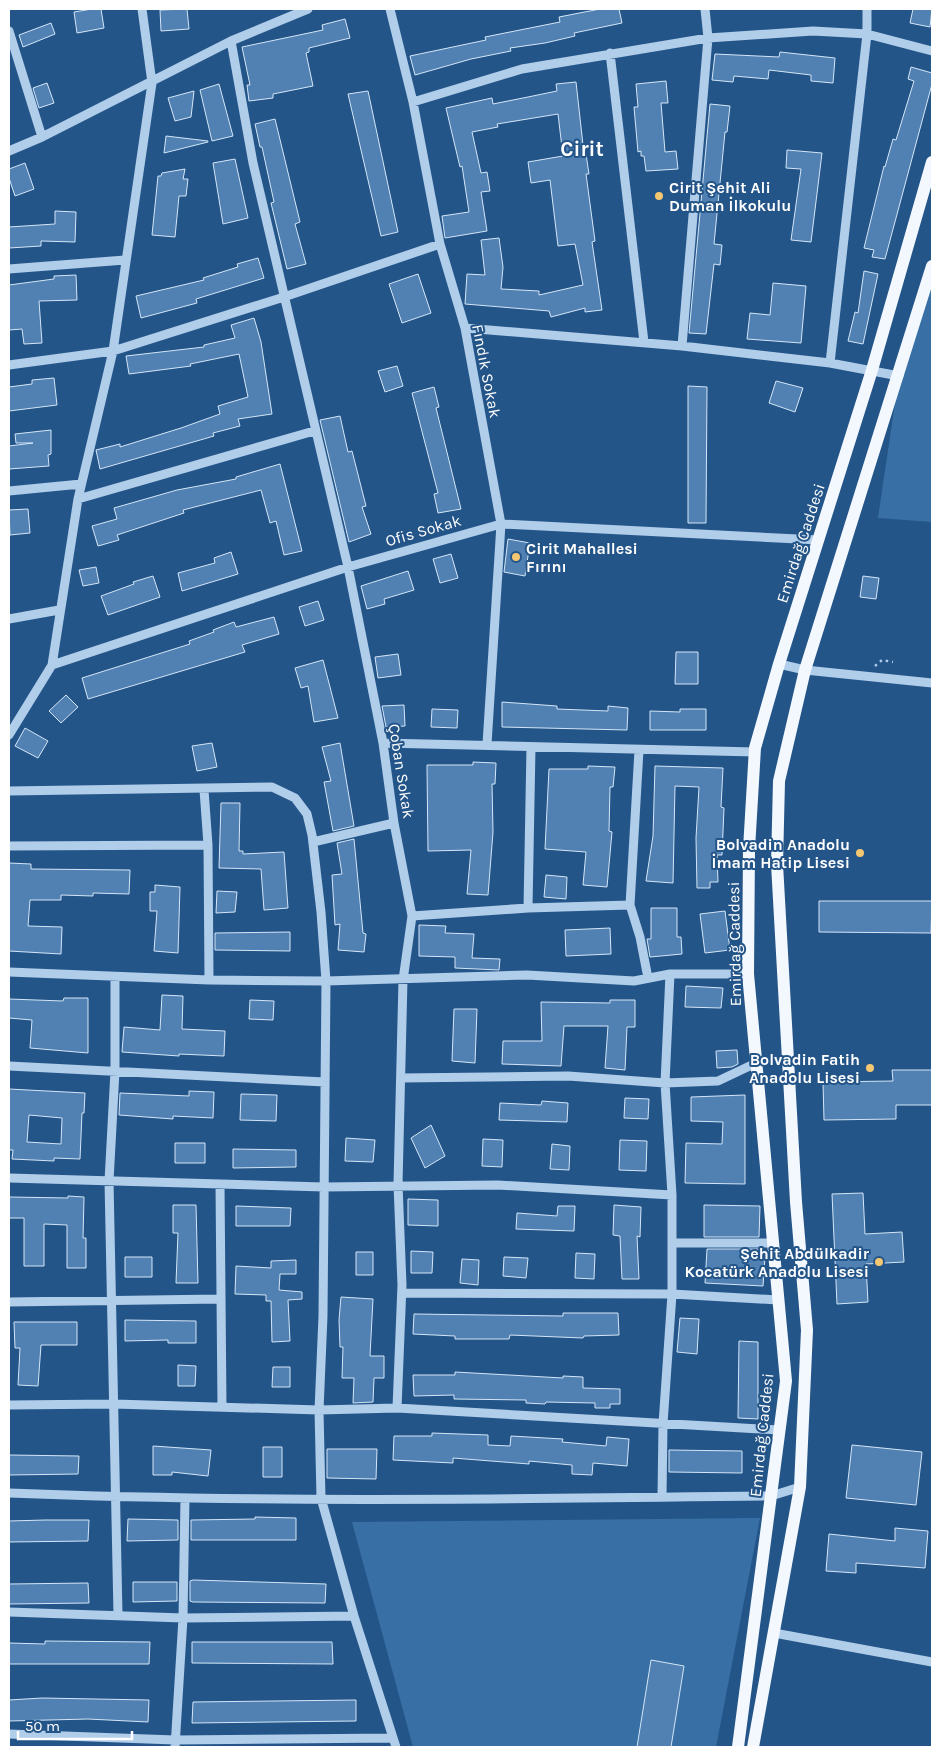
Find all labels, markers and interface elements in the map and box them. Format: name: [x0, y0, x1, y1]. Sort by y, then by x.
district label: Cirit: [560, 137, 604, 161]
place label: Cirit Şehit Ali Duman İlkokulu: [669, 178, 791, 215]
marker: Cirit Şehit Ali Duman İlkokulu: [653, 190, 665, 202]
street label: Fındık Sokak: [468, 323, 505, 420]
street label: Emirdağ Caddesi: [772, 481, 829, 605]
street label: Ofis Sokak: [383, 511, 463, 550]
place label: Cirit Mahallesi Fırını: [526, 539, 638, 576]
marker: Cirit Mahallesi Fırını: [510, 551, 522, 563]
street label: Çoban Sokak: [385, 722, 418, 820]
place label: Bolvadin Anadolu İmam Hatip Lisesi: [712, 835, 850, 872]
marker: Bolvadin Anadolu İmam Hatip Lisesi: [854, 847, 866, 859]
street label: Emirdağ Caddesi: [724, 882, 745, 1006]
place label: Bolvadin Fatih Anadolu Lisesi: [749, 1050, 860, 1087]
marker: Bolvadin Fatih Anadolu Lisesi: [864, 1062, 876, 1074]
place label: Şehit Abdülkadir Kocatürk Anadolu Lisesi: [685, 1244, 870, 1281]
marker: Şehit Abdülkadir Kocatürk Anadolu Lisesi: [873, 1256, 885, 1268]
street label: Emirdağ Caddesi: [746, 1372, 777, 1498]
scale bar: [18, 1708, 131, 1740]
text: 50 m: [25, 1717, 60, 1735]

